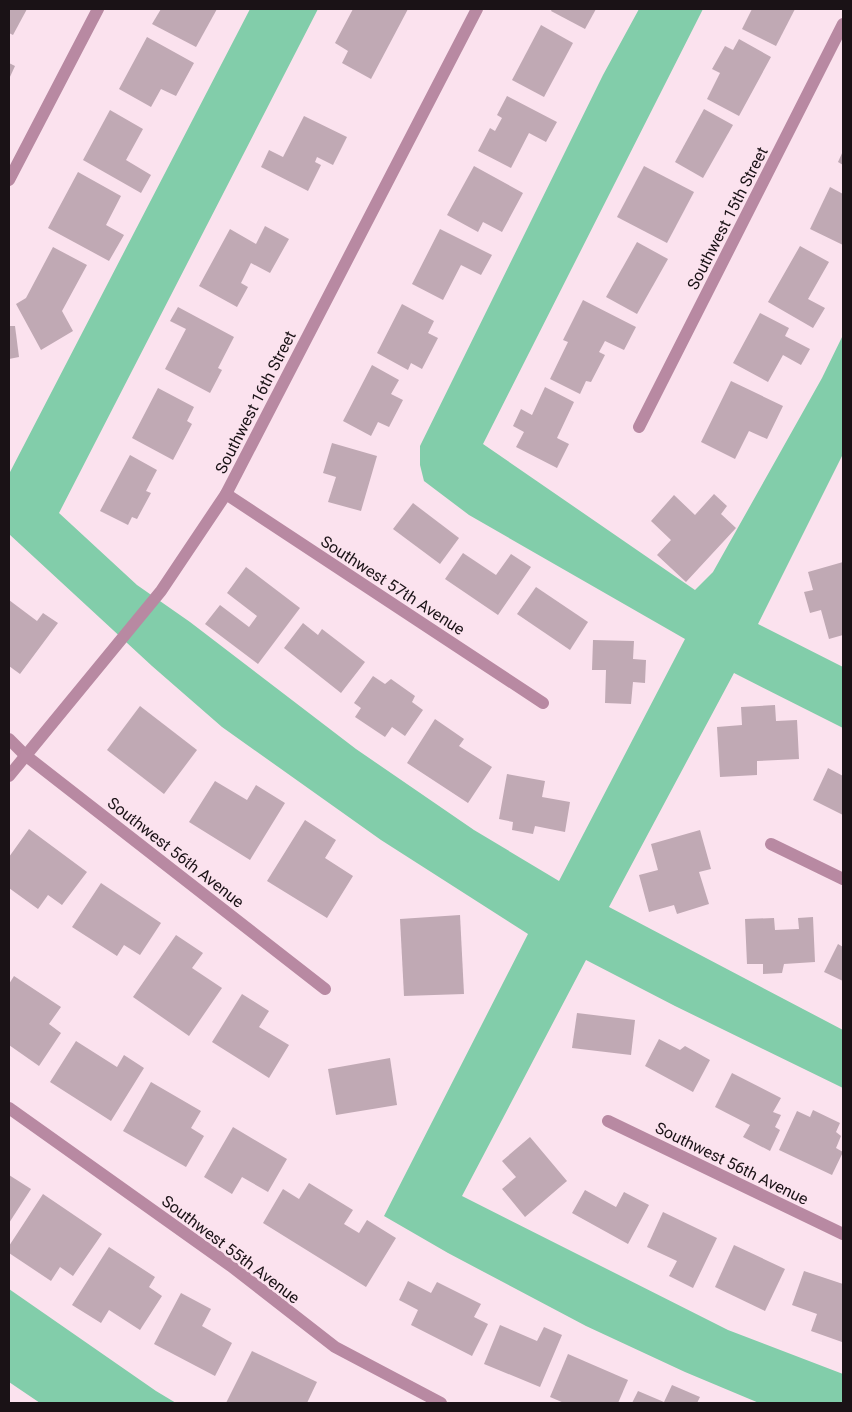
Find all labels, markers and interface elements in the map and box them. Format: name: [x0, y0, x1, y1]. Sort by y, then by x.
street label: Southwest 15th Street: [683, 144, 772, 293]
street label: Southwest 16th Street: [211, 328, 300, 477]
street label: Southwest 57th Avenue: [317, 532, 468, 639]
street label: Southwest 56th Avenue: [104, 793, 248, 912]
street label: Southwest 56th Avenue: [652, 1118, 811, 1209]
street label: Southwest 55th Avenue: [158, 1191, 303, 1307]

